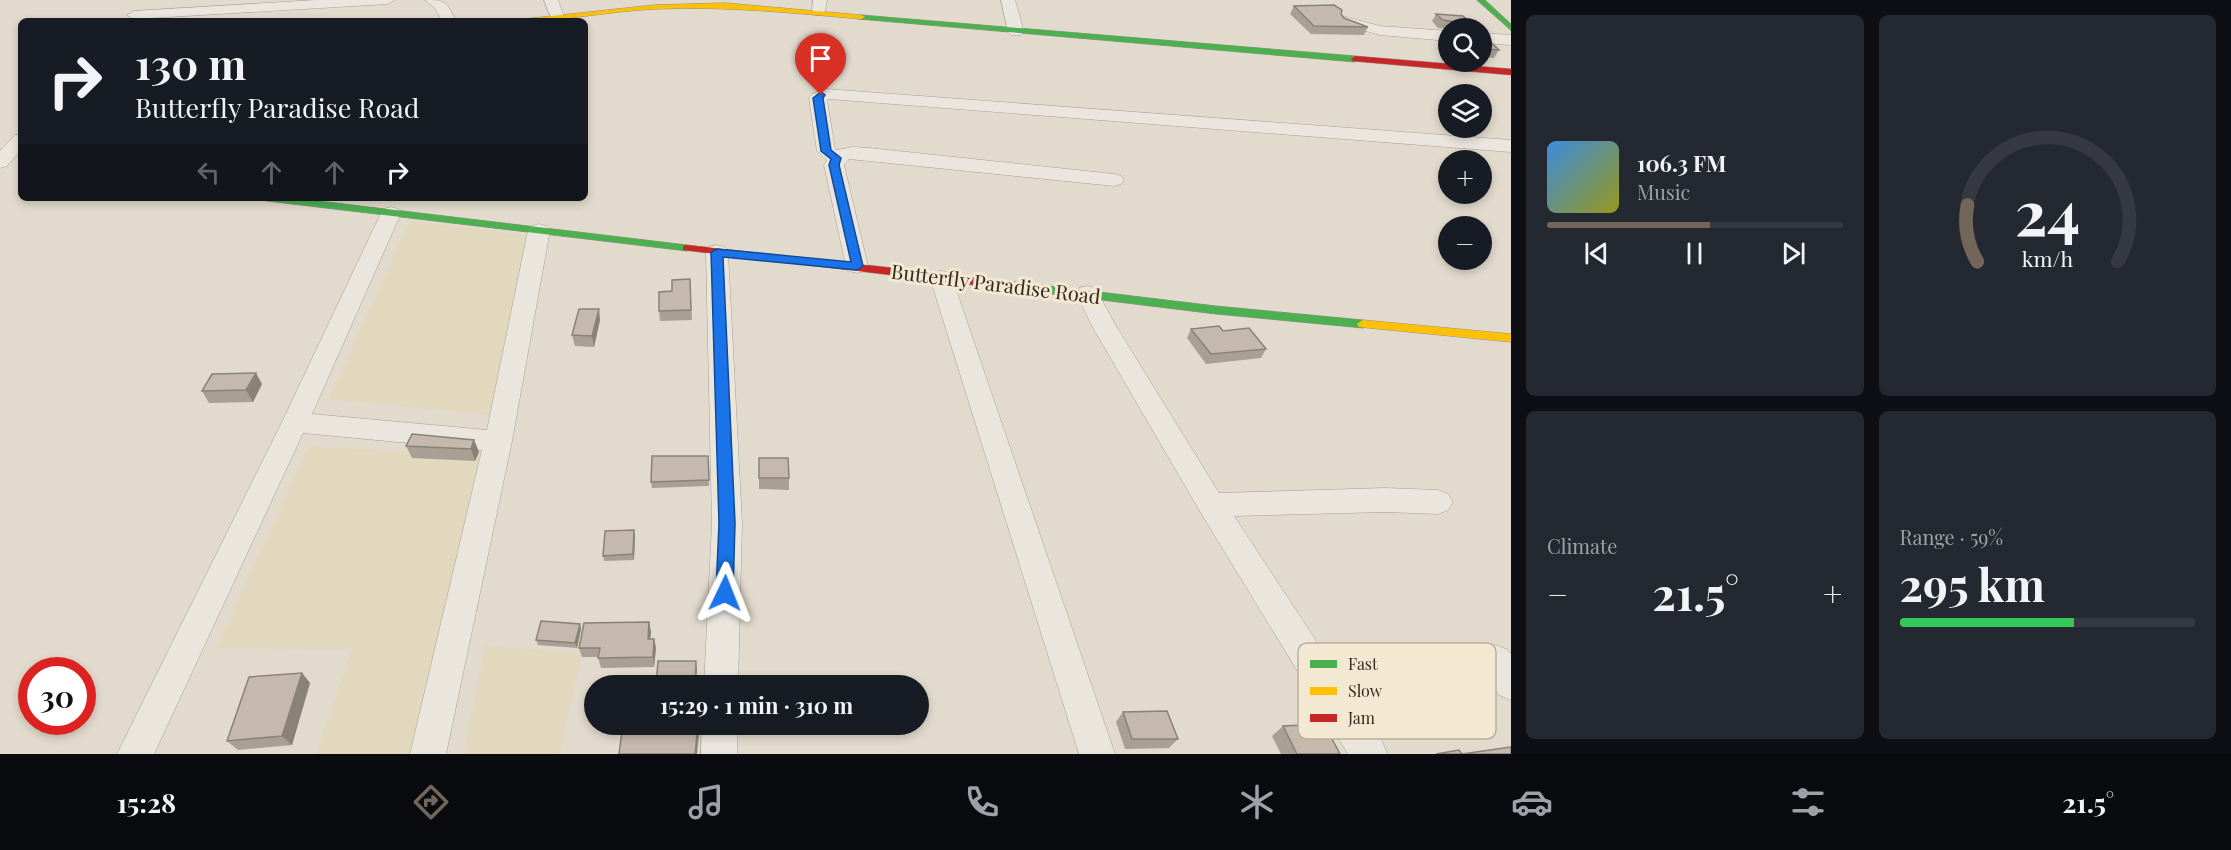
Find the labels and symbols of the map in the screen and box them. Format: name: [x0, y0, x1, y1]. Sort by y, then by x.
pin: [795, 33, 846, 95]
street label: Butterfly Paradise Road: [890, 257, 1103, 309]
position arrow: [693, 561, 757, 625]
legend: [1298, 643, 1496, 739]
text: Fast: [1348, 653, 1378, 674]
speed limit sign: 30: [18, 657, 96, 735]
text: Slow: [1348, 680, 1383, 701]
text: Jam: [1347, 707, 1375, 728]

